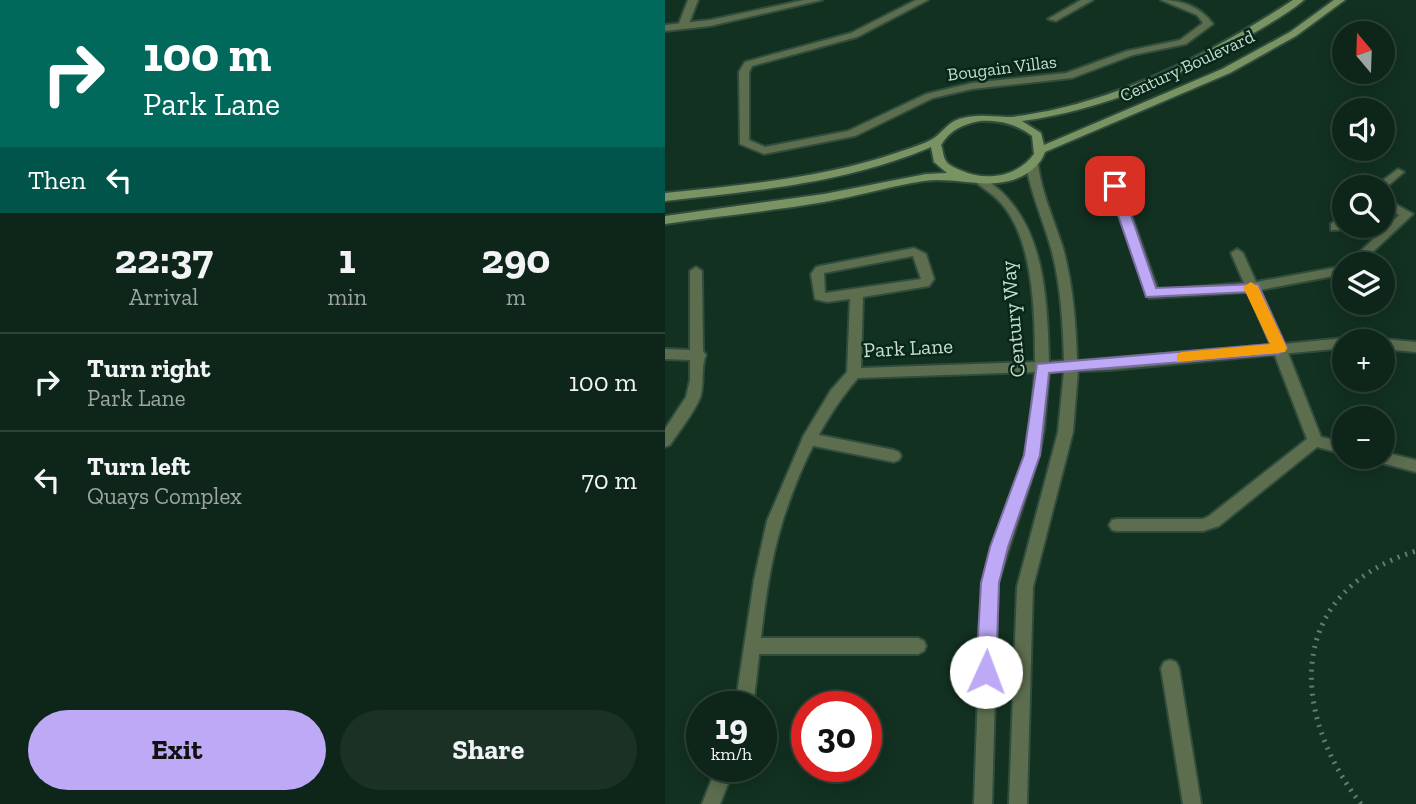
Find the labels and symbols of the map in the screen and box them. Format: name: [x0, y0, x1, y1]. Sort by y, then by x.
north arrow: [1332, 21, 1395, 84]
street label: Century Boulevard: [1116, 25, 1258, 107]
street label: Bougain Villas: [946, 50, 1058, 86]
pin: [1085, 156, 1145, 216]
street label: Century Way: [995, 259, 1030, 379]
street label: Park Lane: [862, 333, 954, 362]
position arrow: [949, 635, 1023, 709]
speed limit sign: 30: [791, 691, 882, 782]

